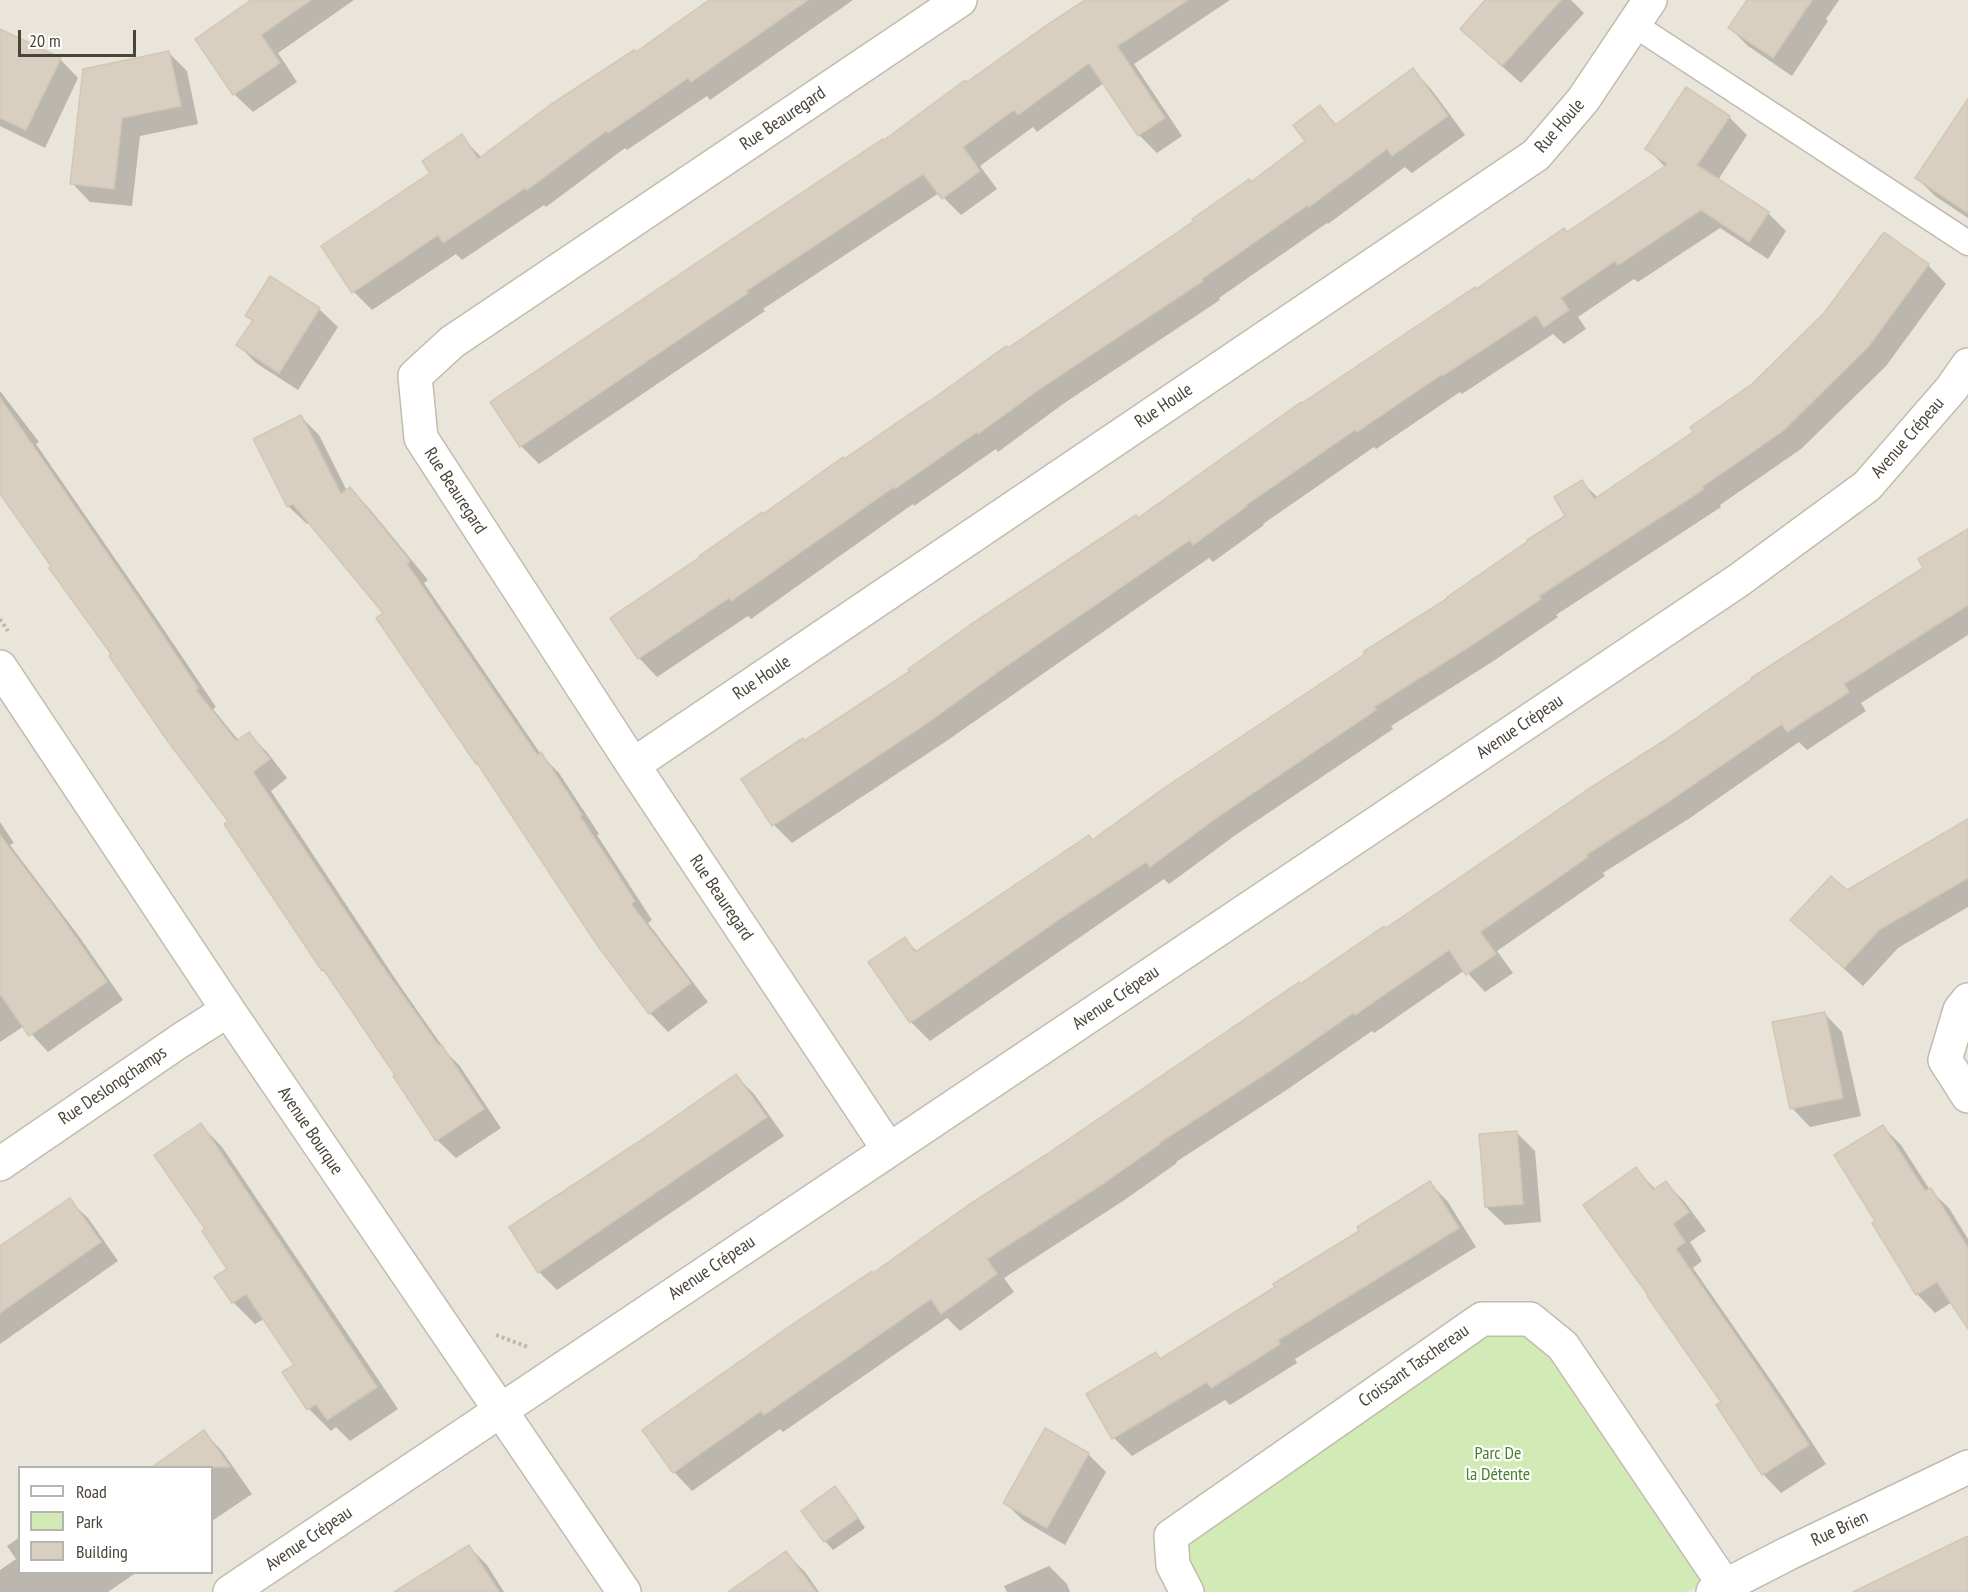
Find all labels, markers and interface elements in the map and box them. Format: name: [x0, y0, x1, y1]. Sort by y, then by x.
scale bar: [21, 18, 140, 56]
text: 20 m: [29, 29, 61, 52]
street label: Rue Beauregard: [736, 82, 830, 156]
street label: Rue Houle: [1531, 95, 1589, 157]
street label: Rue Houle: [1131, 379, 1197, 433]
street label: Avenue Crépeau: [1867, 393, 1949, 483]
street label: Rue Beauregard: [419, 444, 491, 538]
street label: Rue Houle: [729, 651, 795, 705]
street label: Avenue Crépeau: [1473, 690, 1567, 764]
street label: Rue Beauregard: [684, 851, 758, 945]
street label: Avenue Crépeau: [1069, 961, 1163, 1035]
street label: Rue Deslongchamps: [55, 1042, 171, 1130]
street label: Avenue Bourque: [273, 1083, 347, 1179]
street label: Avenue Crépeau: [665, 1231, 759, 1305]
street label: Croissant Taschereau: [1355, 1320, 1473, 1412]
park label: Parc De la Détente: [1466, 1443, 1530, 1486]
legend: [18, 1466, 213, 1574]
text: Road: [76, 1480, 107, 1503]
street label: Avenue Crépeau: [262, 1502, 356, 1576]
street label: Rue Brien: [1808, 1506, 1872, 1552]
text: Park: [76, 1510, 103, 1533]
text: Building: [76, 1540, 128, 1563]

